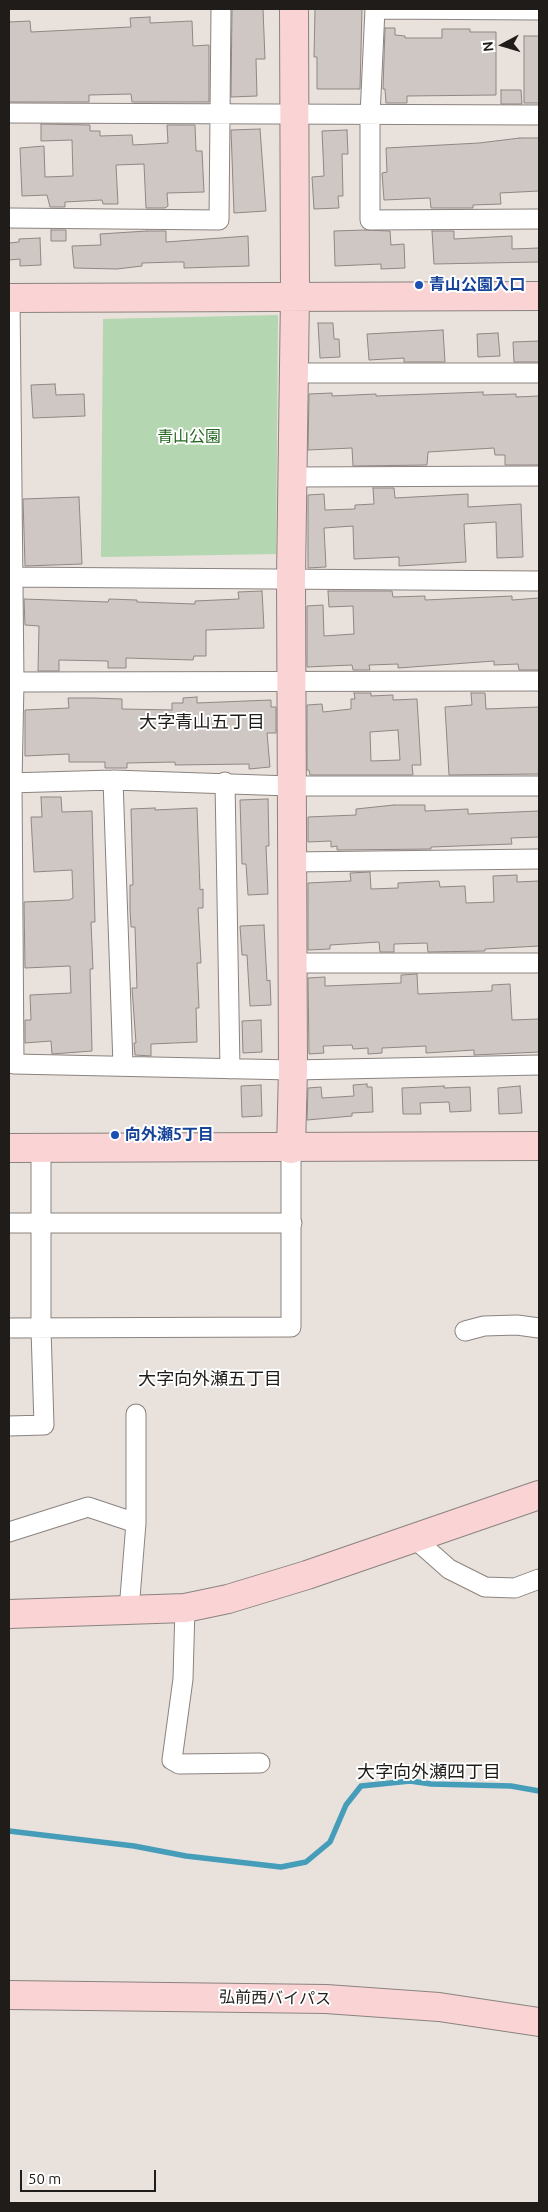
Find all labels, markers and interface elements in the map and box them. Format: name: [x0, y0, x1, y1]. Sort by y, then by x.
north arrow: [478, 20, 528, 70]
text: N: [480, 41, 497, 53]
place label: 青山公園入口: [429, 275, 525, 295]
marker: 青山公園入口: [413, 279, 425, 291]
park label: 青山公園: [157, 427, 221, 447]
district label: 大字青山五丁目: [139, 711, 265, 733]
place label: 向外瀬5丁目: [125, 1125, 214, 1145]
marker: 向外瀬5丁目: [109, 1129, 121, 1141]
district label: 大字向外瀬五丁目: [138, 1368, 282, 1390]
district label: 大字向外瀬四丁目: [357, 1761, 501, 1783]
street label: 弘前西バイパス: [219, 1987, 331, 2009]
scale bar: [22, 2160, 159, 2192]
text: 50 m: [28, 2170, 61, 2187]

